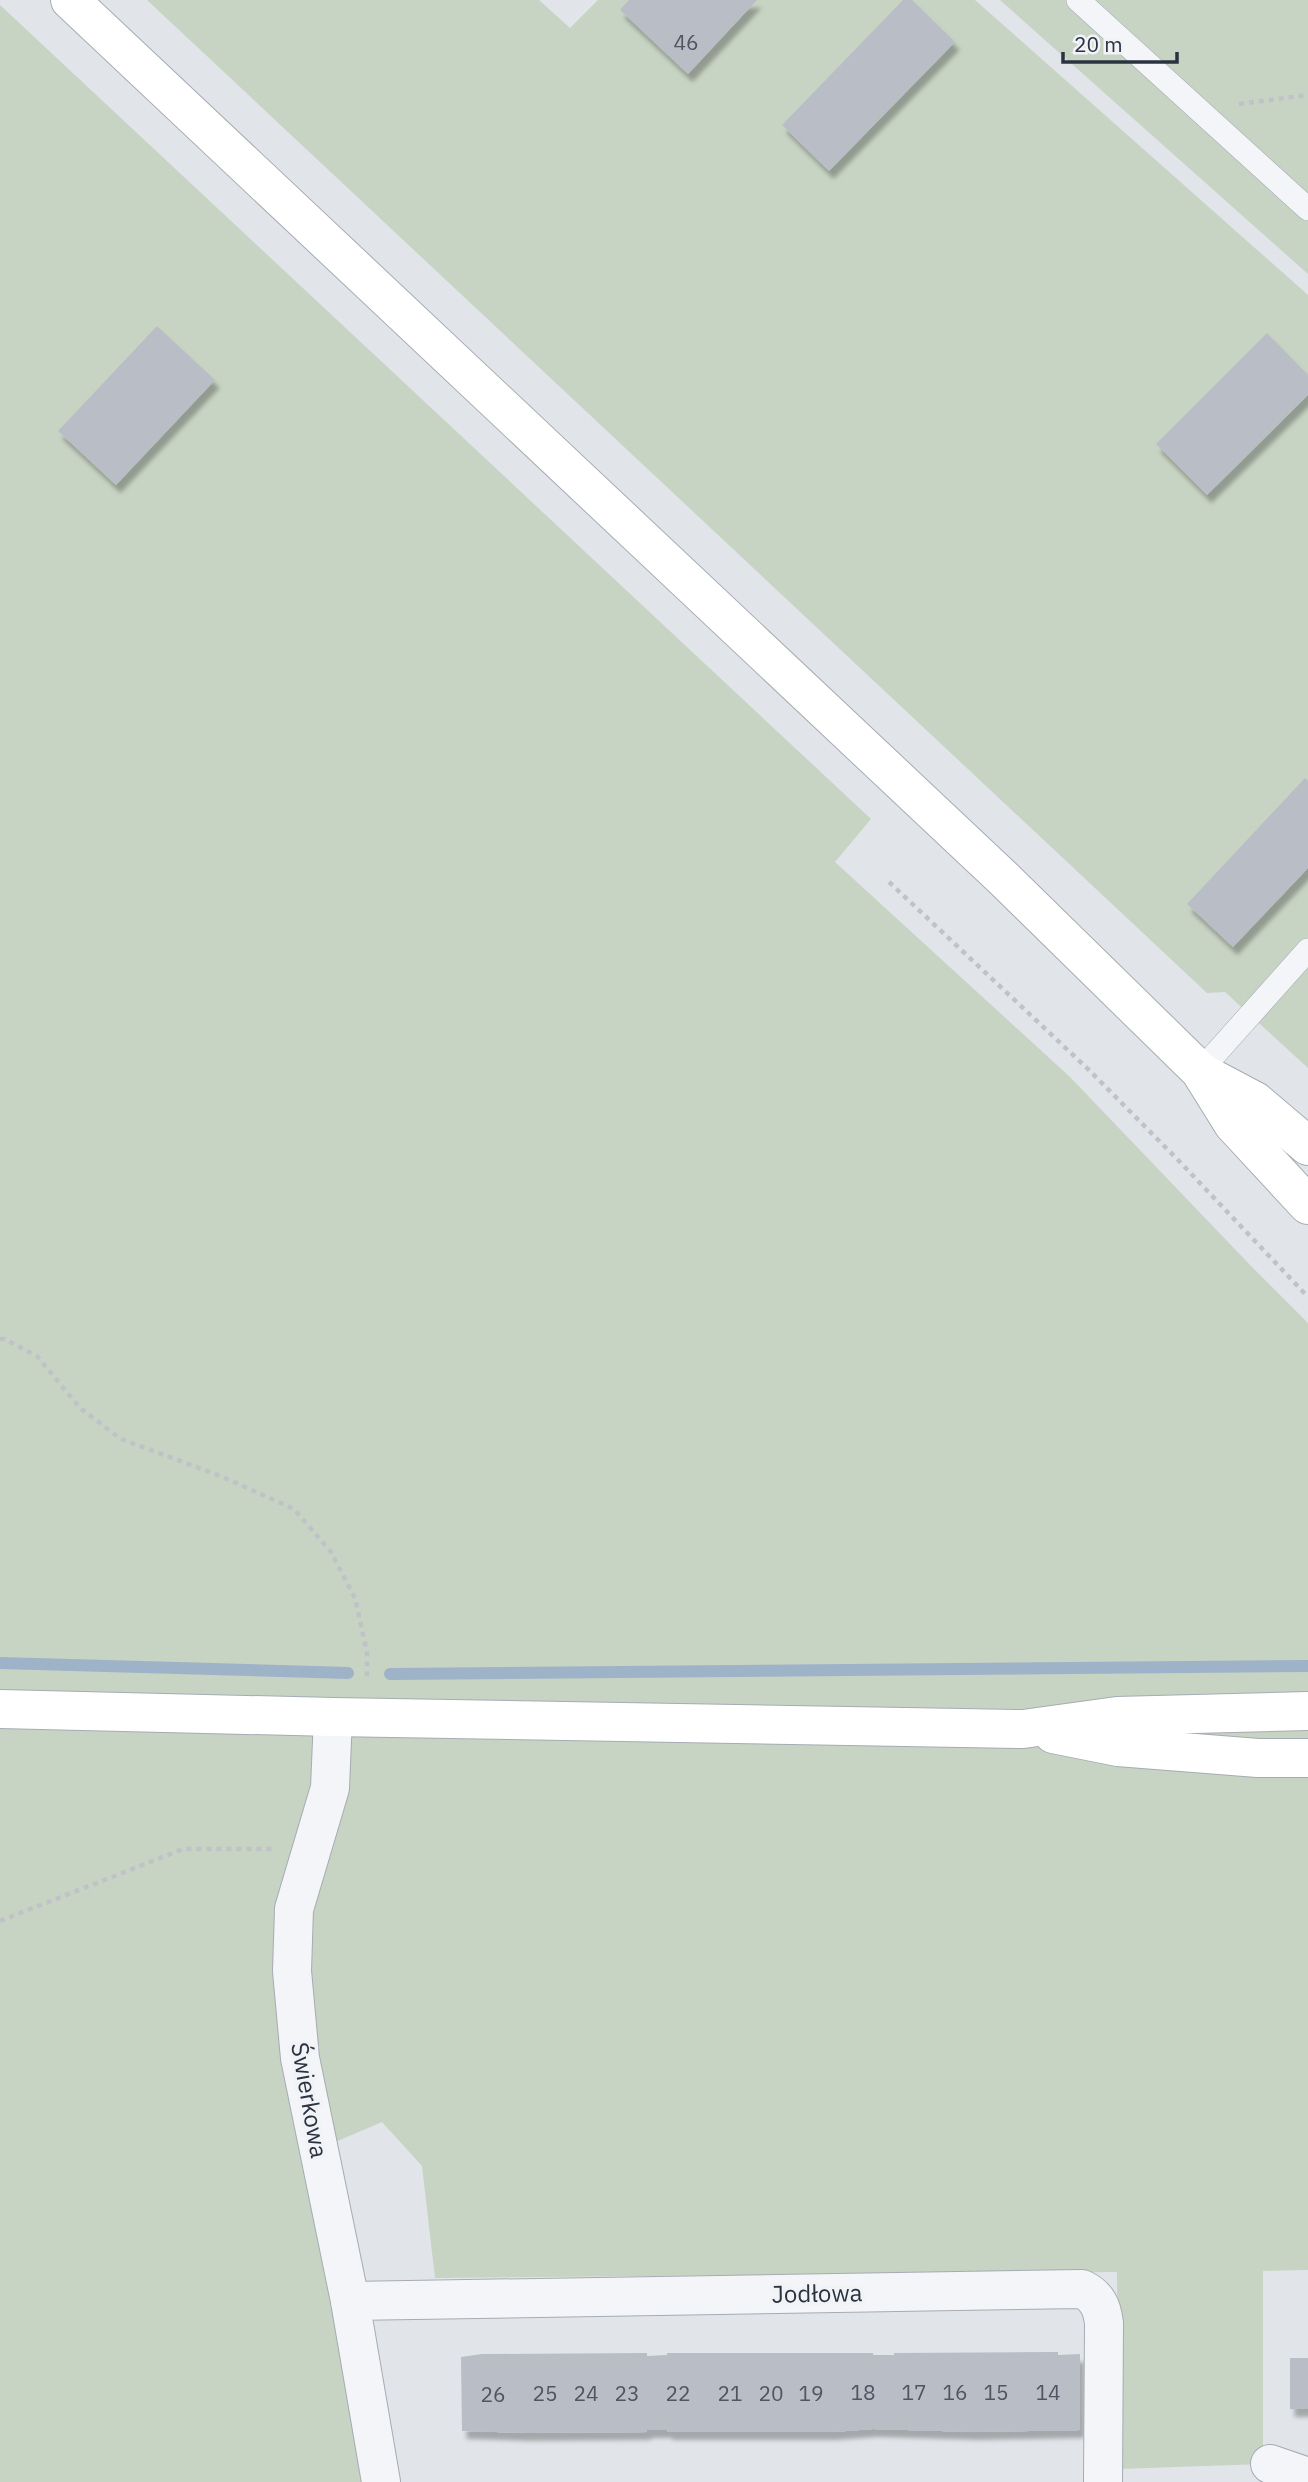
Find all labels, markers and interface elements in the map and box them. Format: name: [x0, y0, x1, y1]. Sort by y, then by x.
scale bar: [1063, 21, 1177, 65]
house number: 46: [673, 28, 699, 56]
text: 20 m: [1074, 30, 1123, 58]
street label: Świerkowa: [284, 2040, 336, 2161]
street label: Jodłowa: [771, 2276, 863, 2310]
house number: 18: [850, 2378, 876, 2406]
house number: 17: [901, 2378, 927, 2406]
house number: 16: [942, 2378, 968, 2406]
house number: 15: [983, 2378, 1009, 2406]
house number: 14: [1035, 2378, 1061, 2406]
house number: 25: [532, 2379, 558, 2407]
house number: 24: [573, 2379, 599, 2407]
house number: 23: [614, 2379, 640, 2407]
house number: 22: [665, 2379, 691, 2407]
house number: 21: [717, 2379, 743, 2407]
house number: 20: [758, 2379, 784, 2407]
house number: 19: [798, 2379, 824, 2407]
house number: 26: [480, 2380, 506, 2408]

